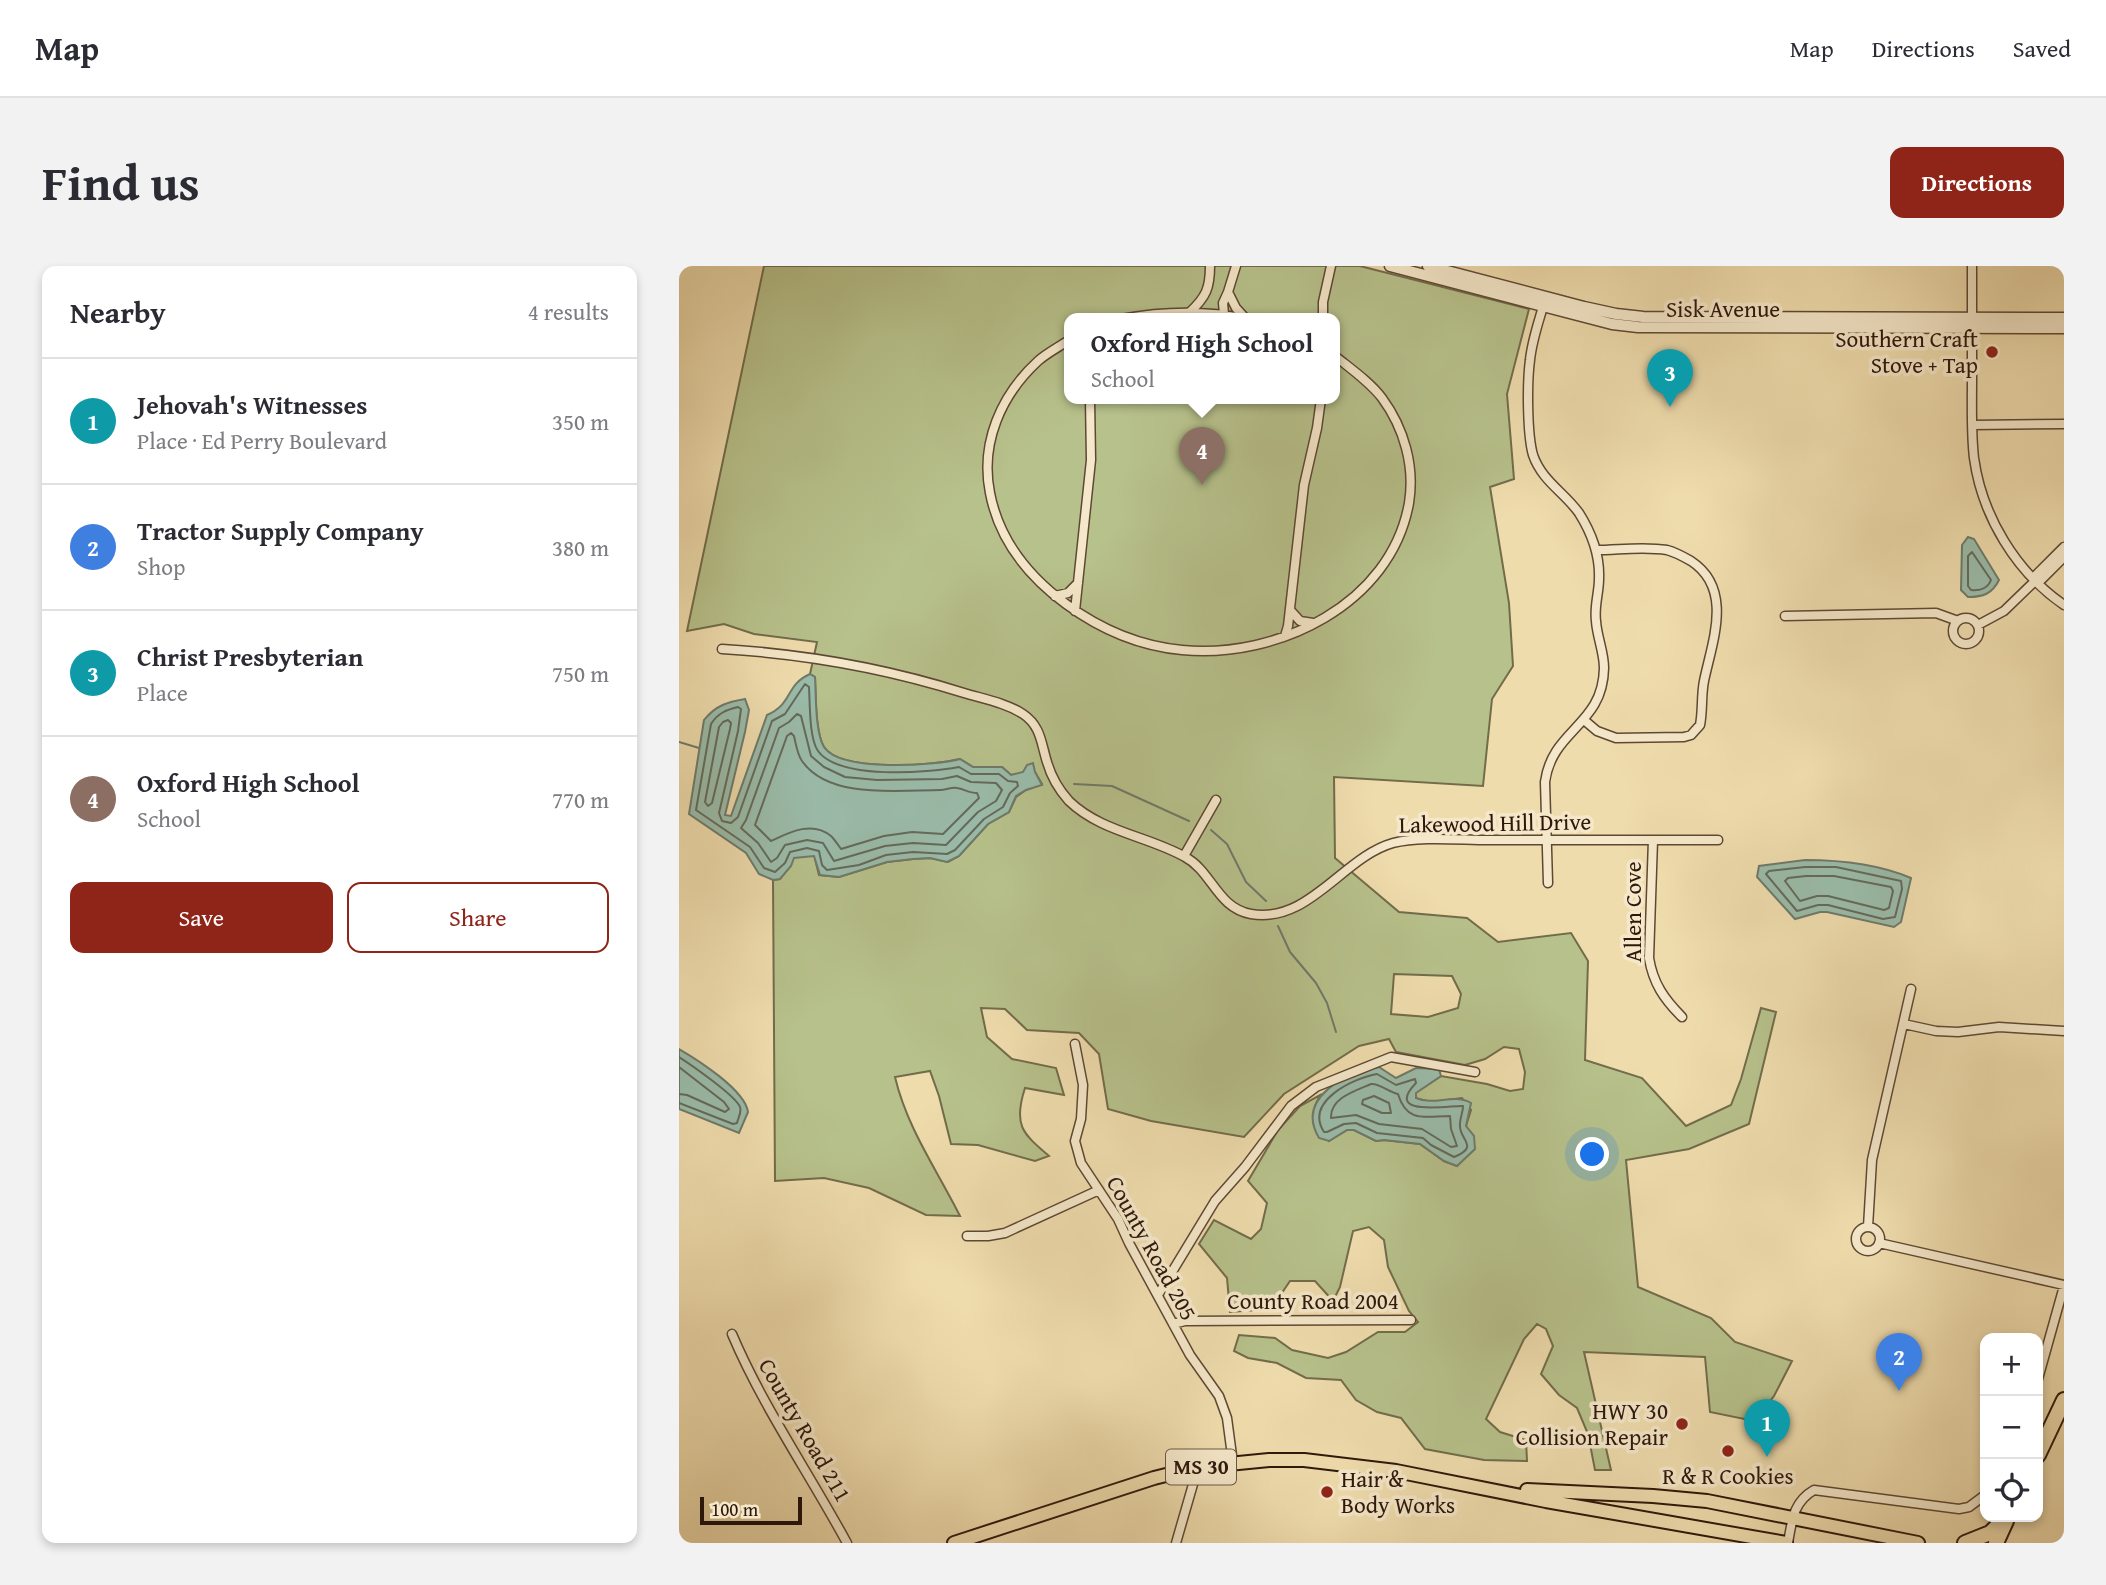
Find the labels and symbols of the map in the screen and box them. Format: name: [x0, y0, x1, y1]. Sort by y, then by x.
street label: Sisk Avenue: [1666, 292, 1780, 325]
place label: Southern Craft Stove + Tap: [1835, 322, 1978, 381]
marker: Southern Craft Stove + Tap: [1984, 344, 2000, 360]
pin: 3: [1647, 349, 1693, 407]
pin: 4: [1179, 427, 1225, 485]
street label: Lakewood Hill Drive: [1399, 804, 1591, 841]
street label: Allen Cove: [1616, 861, 1649, 963]
your location: [1575, 1137, 1609, 1171]
street label: County Road 205: [1099, 1170, 1206, 1326]
street label: County Road 2004: [1227, 1284, 1399, 1317]
pin: 2: [1876, 1333, 1922, 1391]
street label: County Road 211: [751, 1352, 860, 1508]
place label: HWY 30 Collision Repair: [1516, 1394, 1669, 1453]
pin: 1: [1744, 1399, 1790, 1457]
marker: HWY 30 Collision Repair: [1674, 1416, 1690, 1432]
marker: R & R Cookies: [1720, 1443, 1736, 1459]
road number: MS 30: [1166, 1450, 1236, 1484]
place label: R & R Cookies: [1662, 1459, 1794, 1492]
place label: Hair & Body Works: [1341, 1462, 1455, 1521]
marker: Hair & Body Works: [1319, 1484, 1335, 1500]
scale bar: [700, 1494, 801, 1526]

